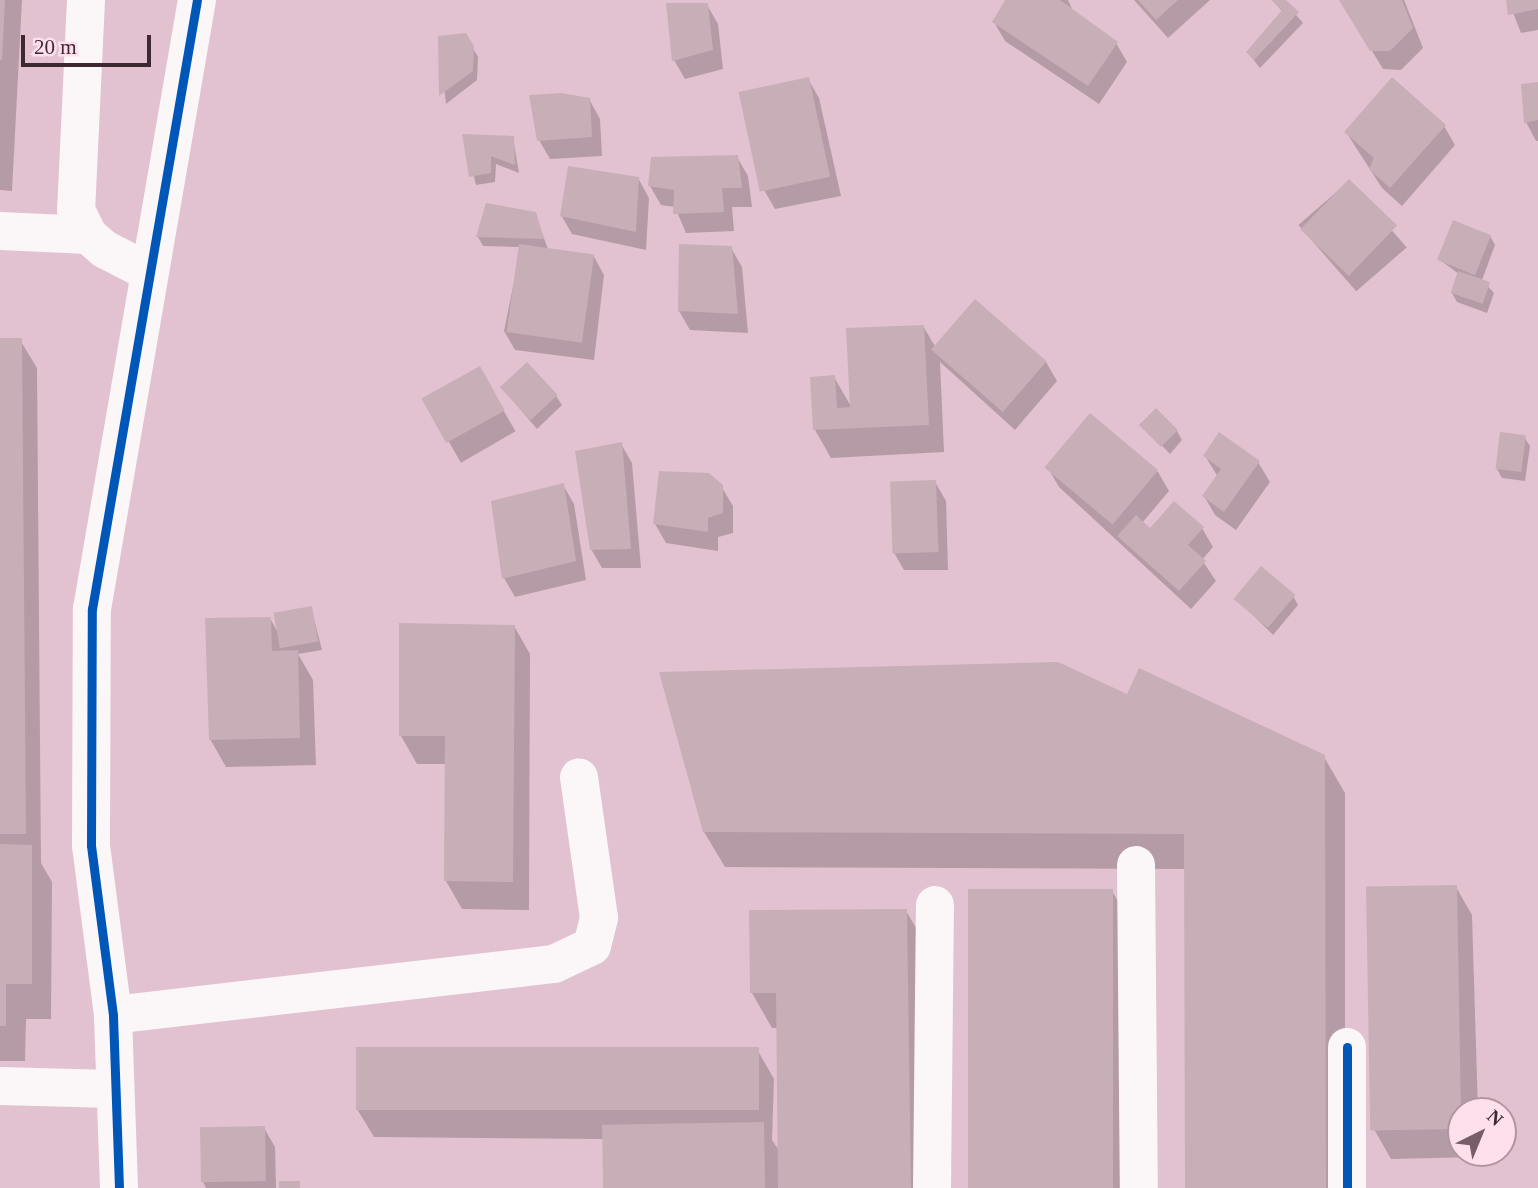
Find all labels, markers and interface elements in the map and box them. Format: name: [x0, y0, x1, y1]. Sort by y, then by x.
scale bar: [24, 21, 154, 65]
text: 20 m: [34, 35, 77, 59]
north arrow: [1447, 1097, 1517, 1167]
text: N: [1483, 1105, 1507, 1130]

